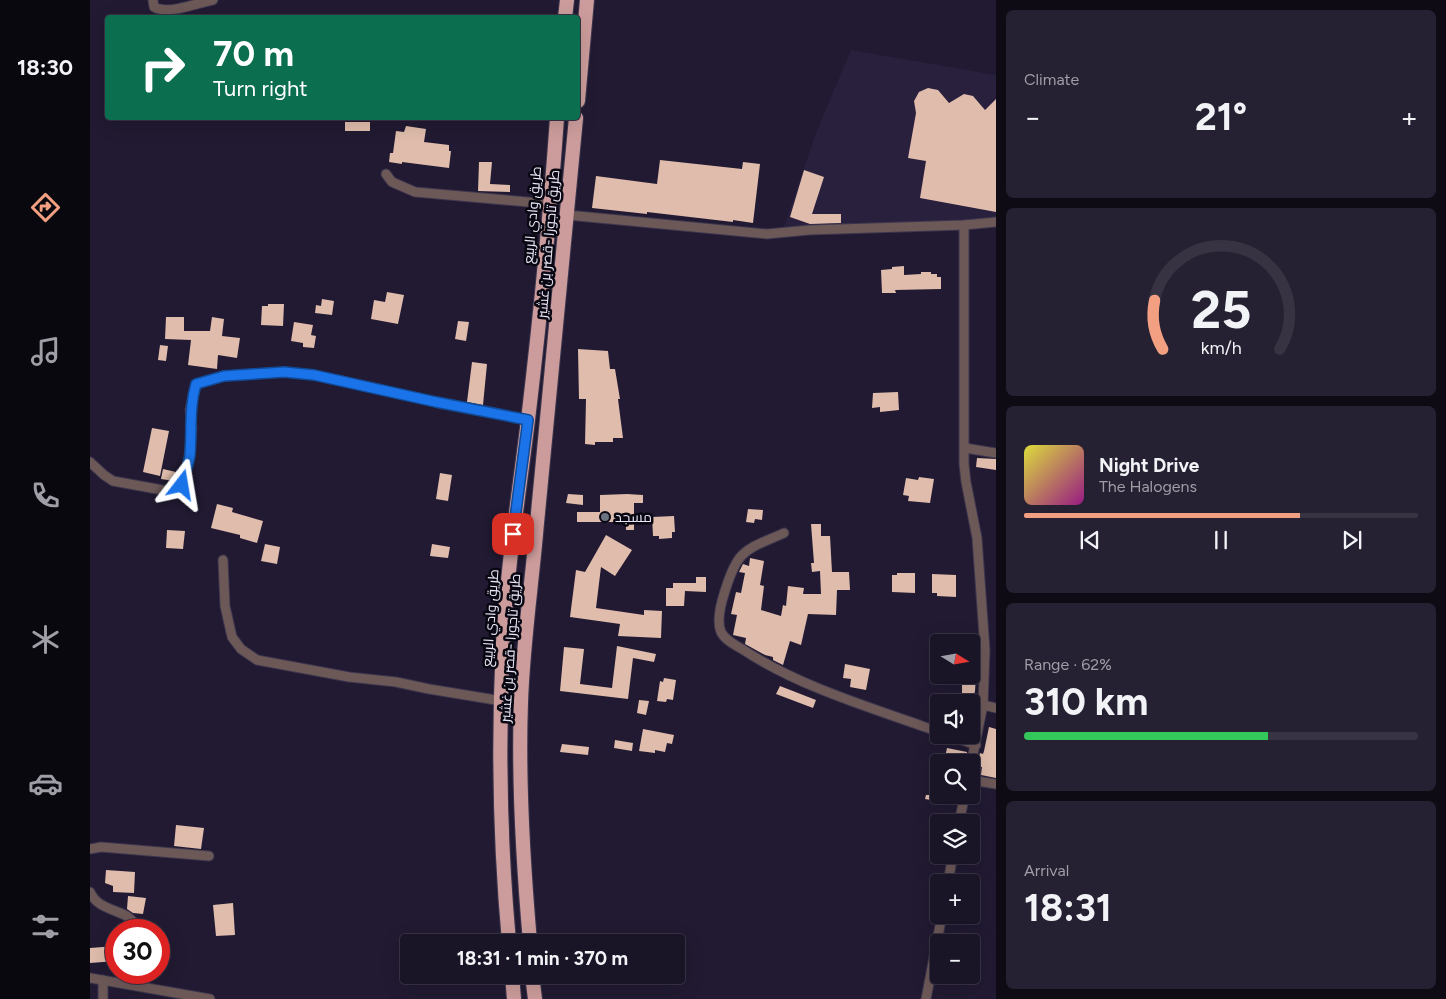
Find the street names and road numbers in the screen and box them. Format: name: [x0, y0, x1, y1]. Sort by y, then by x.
street label: طريق وادي الربيع: [520, 165, 548, 265]
street label: طريق تاجورا -قصر بن غشير: [533, 169, 563, 320]
street label: طريق وادي الربيع: [479, 568, 505, 668]
street label: طريق تاجورا -قصر بن غشير: [497, 573, 524, 724]

